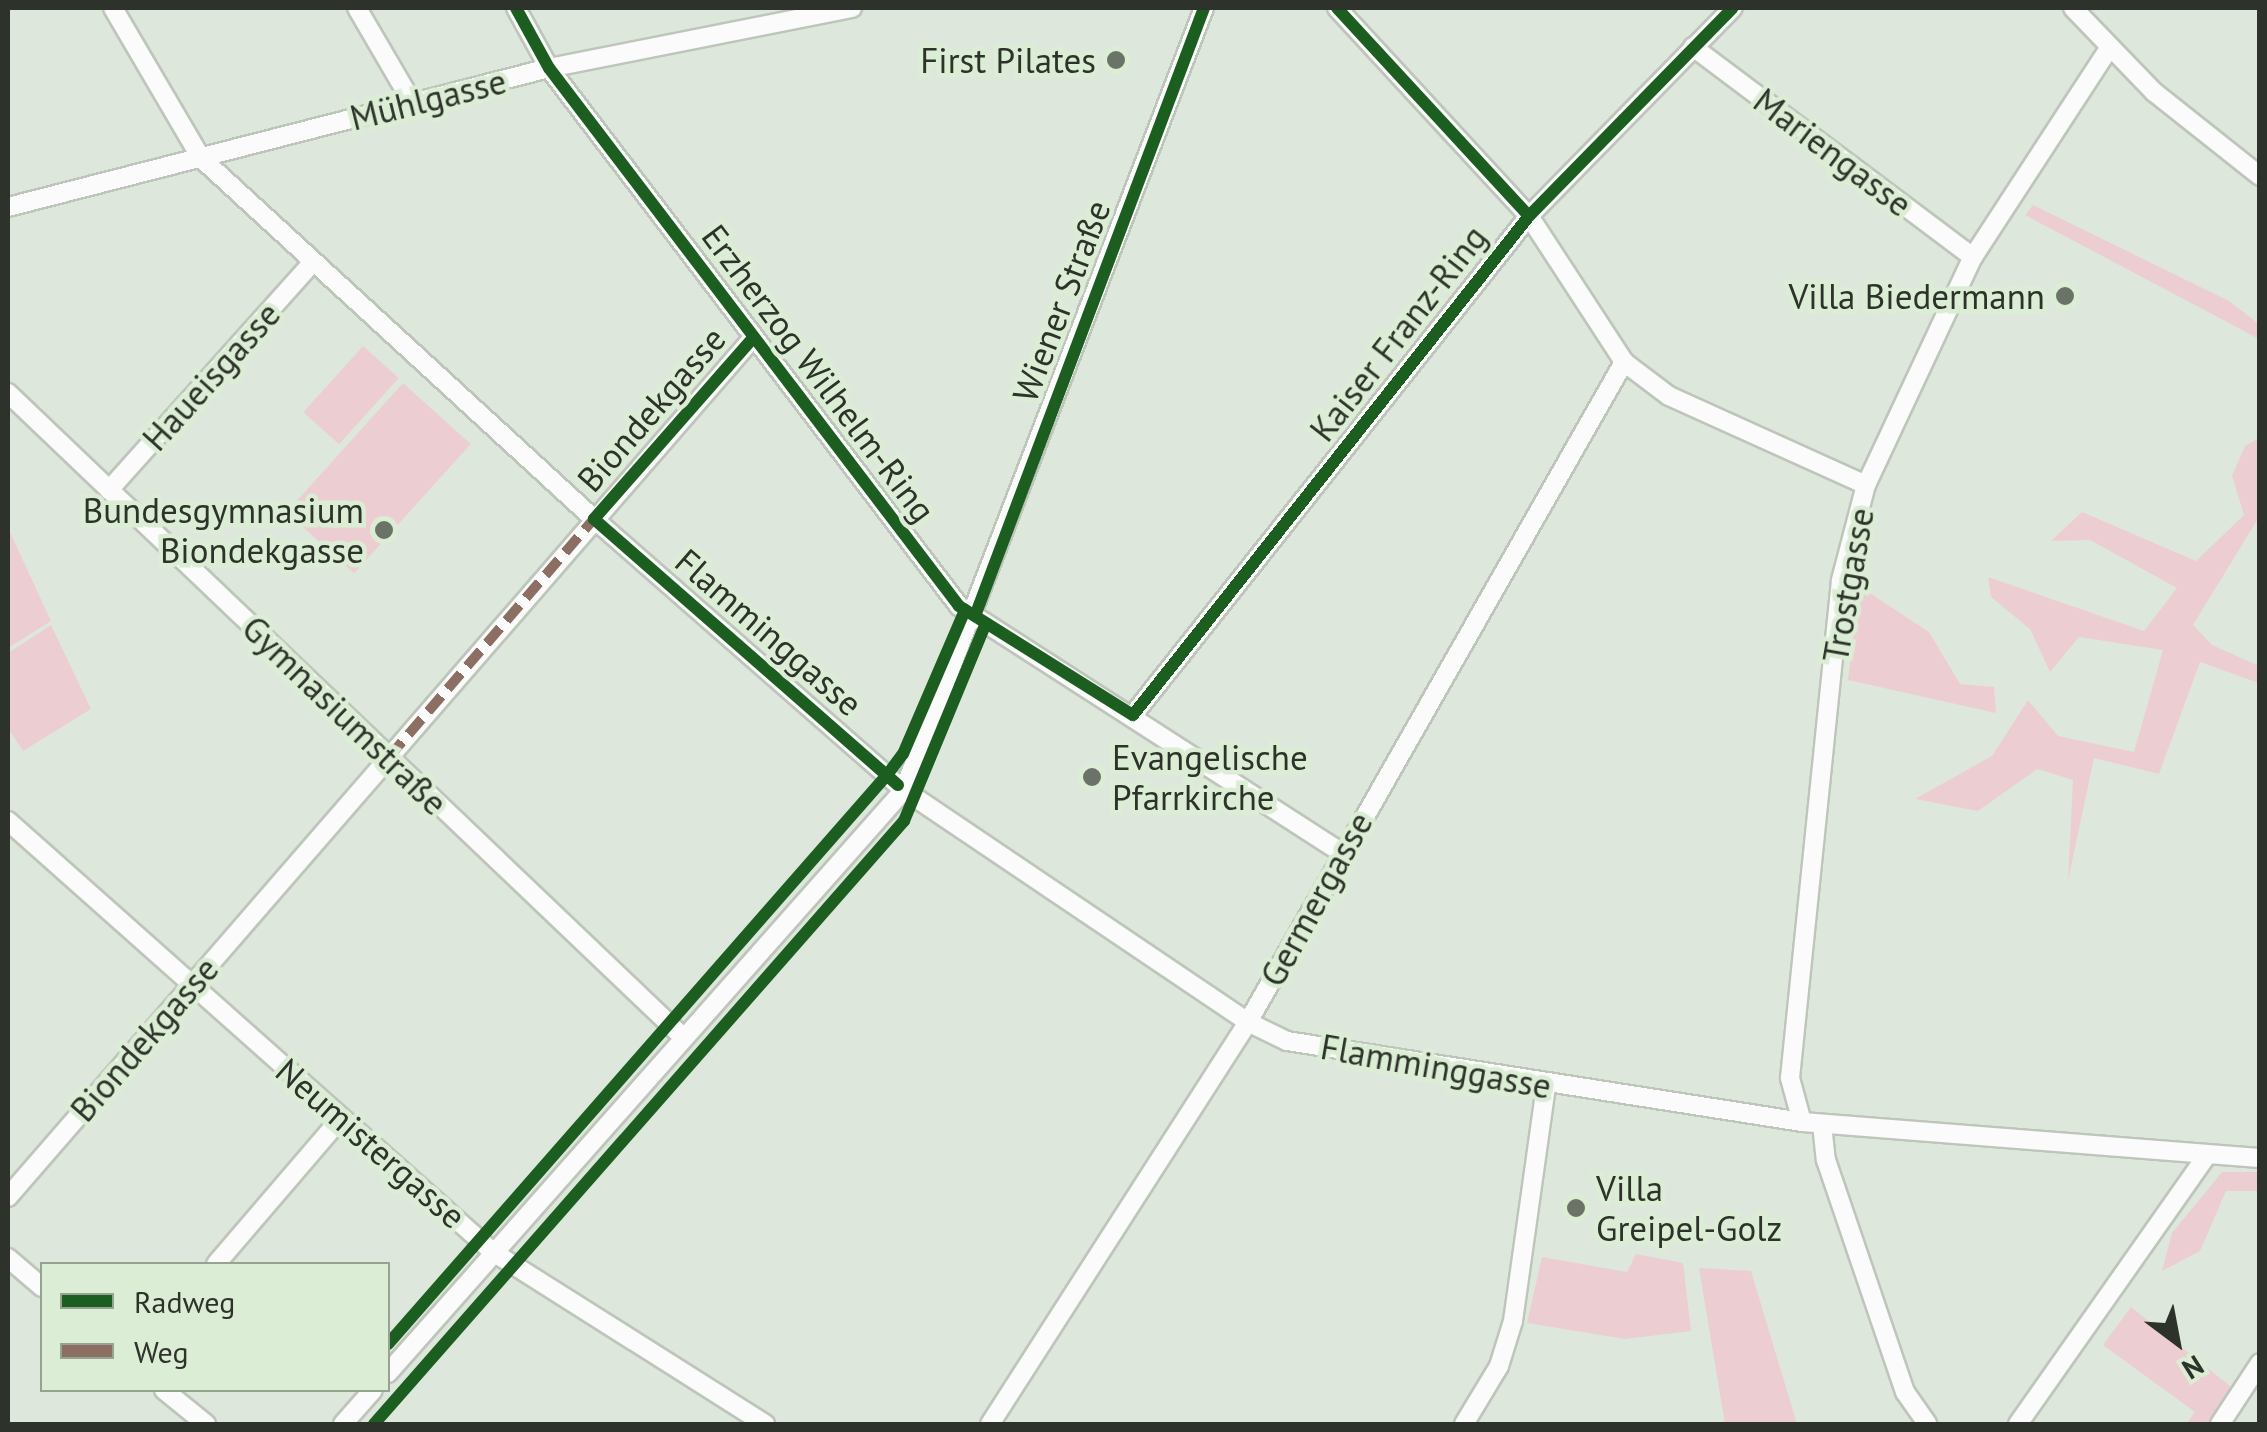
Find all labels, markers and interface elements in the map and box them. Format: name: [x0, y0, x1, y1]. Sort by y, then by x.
place label: First Pilates: [920, 39, 1096, 81]
marker: First Pilates: [1105, 49, 1127, 71]
street label: Mühlgasse: [346, 59, 510, 139]
street label: Mariengasse: [1746, 79, 1920, 225]
street label: Wiener Straße: [1003, 194, 1119, 408]
street label: Erzherzog Wilhelm-Ring: [693, 216, 945, 530]
street label: Kaiser Franz-Ring: [1301, 217, 1495, 449]
place label: Villa Biedermann: [1788, 275, 2045, 317]
marker: Villa Biedermann: [2054, 285, 2076, 307]
street label: Haueisgasse: [133, 293, 289, 459]
street label: Biondekgasse: [568, 318, 734, 500]
place label: Bundesgymnasium Biondekgasse: [83, 489, 364, 571]
street label: Trostgasse: [1814, 505, 1882, 665]
marker: Bundesgymnasium Biondekgasse: [373, 519, 395, 541]
street label: Flamminggasse: [667, 540, 871, 724]
street label: Gymnasiumstraße: [234, 607, 456, 823]
place label: Evangelische Pfarrkirche: [1112, 736, 1308, 818]
marker: Evangelische Pfarrkirche: [1081, 766, 1103, 788]
street label: Germergasse: [1251, 805, 1381, 993]
street label: Biondekgasse: [61, 948, 227, 1130]
street label: Flamminggasse: [1318, 1025, 1554, 1107]
street label: Neumistergasse: [268, 1049, 474, 1237]
place label: Villa Greipel-Golz: [1596, 1167, 1782, 1249]
marker: Villa Greipel-Golz: [1565, 1197, 1587, 1219]
legend: [40, 1262, 390, 1392]
text: Radweg: [134, 1282, 235, 1321]
north arrow: [2127, 1292, 2227, 1392]
text: Weg: [134, 1332, 189, 1371]
text: N: [2176, 1347, 2211, 1388]

